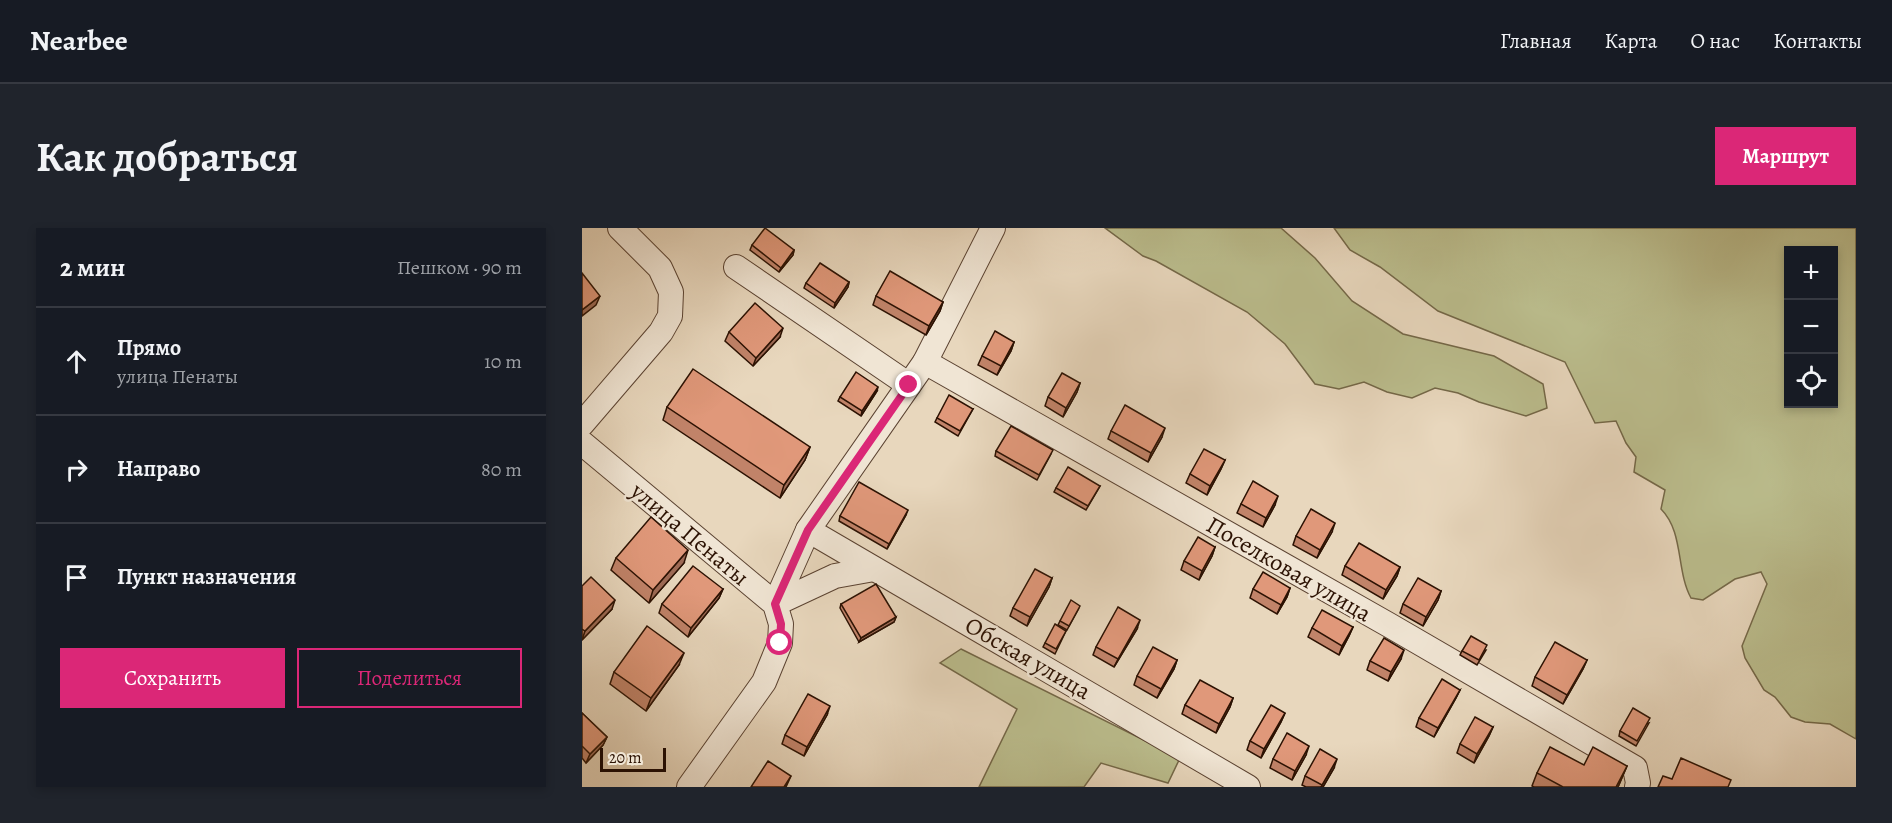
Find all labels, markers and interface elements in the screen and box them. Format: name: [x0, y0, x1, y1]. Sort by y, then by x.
text: Nearbee: [30, 22, 128, 60]
text: Главная: [1500, 27, 1572, 55]
text: Карта: [1605, 27, 1657, 55]
text: О нас: [1690, 27, 1740, 55]
text: Контакты: [1773, 27, 1862, 55]
button: Маршрут: [1715, 127, 1856, 185]
text: Как добраться: [36, 128, 298, 185]
map controls: [1784, 246, 1838, 408]
button: +: [1784, 246, 1838, 300]
text: 2 мин: [60, 250, 125, 285]
text: Пешком · 90 m: [397, 254, 522, 281]
button: −: [1784, 300, 1838, 354]
text: Прямо: [117, 333, 181, 363]
icon: ahead: [60, 345, 93, 378]
text: 10 m: [484, 348, 522, 375]
button: locate: [1784, 354, 1838, 408]
text: улица Пенаты: [117, 363, 238, 390]
route end: [895, 371, 921, 397]
icon: right: [60, 453, 93, 486]
text: Направо: [117, 454, 200, 484]
text: 80 m: [481, 456, 522, 483]
street label: улица Пенаты: [623, 474, 756, 593]
street label: Поселковая улица: [1201, 509, 1377, 629]
icon: arrive: [60, 561, 93, 594]
text: Пункт назначения: [117, 562, 296, 592]
street label: Обская улица: [959, 609, 1097, 707]
route start: [766, 629, 792, 655]
button: Сохранить: [60, 648, 285, 708]
button: Поделиться: [297, 648, 522, 708]
scale bar: [600, 745, 666, 772]
text: 20 m: [609, 747, 642, 769]

